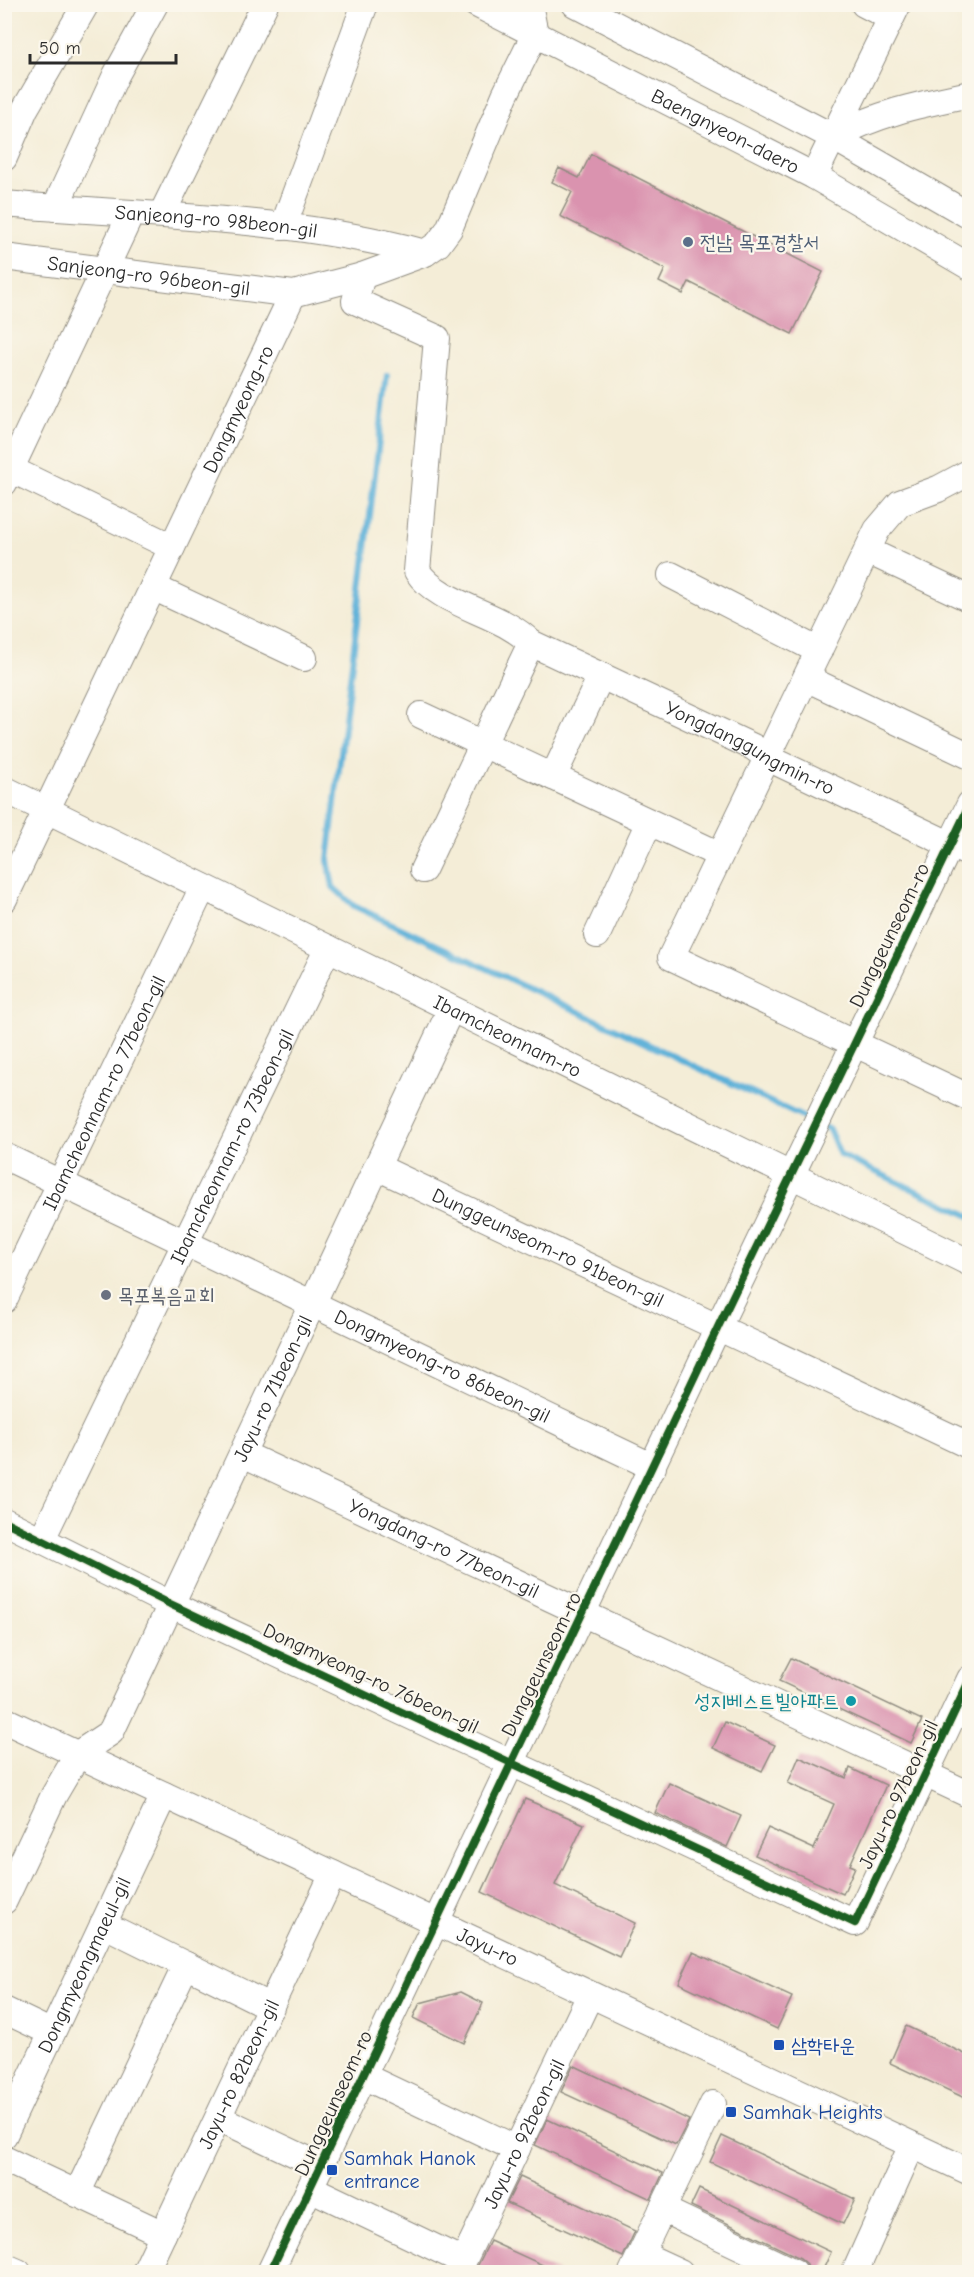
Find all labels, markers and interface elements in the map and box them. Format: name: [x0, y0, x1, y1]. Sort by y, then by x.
scale bar: [30, 27, 176, 65]
text: 50 m: [39, 38, 81, 59]
street label: Baengnyeon-daero: [647, 84, 803, 179]
street label: Sanjeong-ro 98beon-gil: [114, 201, 319, 243]
place label: 전남 목포경찰서: [700, 231, 819, 254]
marker: 전남 목포경찰서: [681, 235, 695, 249]
street label: Sanjeong-ro 96beon-gil: [46, 252, 251, 300]
street label: Dongmyeong-ro: [198, 342, 279, 477]
street label: Yongdanggungmin-ro: [662, 697, 838, 800]
street label: Dunggeunseom-ro: [844, 859, 934, 1011]
street label: Ibamcheonnam-ro 77beon-gil: [38, 972, 170, 1214]
street label: Ibamcheonnam-ro: [430, 991, 585, 1083]
street label: Ibamcheonnam-ro 73beon-gil: [166, 1026, 299, 1268]
street label: Dunggeunseom-ro 91beon-gil: [428, 1184, 667, 1312]
place label: 목포복음교회: [118, 1284, 215, 1307]
marker: 목포복음교회: [99, 1288, 113, 1302]
street label: Dongmyeong-ro 86beon-gil: [330, 1305, 554, 1428]
street label: Jayu-ro 71beon-gil: [229, 1312, 317, 1465]
street label: Yongdang-ro 77beon-gil: [345, 1494, 543, 1603]
street label: Dunggeunseom-ro: [496, 1588, 586, 1740]
street label: Dongmyeong-ro 76beon-gil: [259, 1618, 482, 1739]
place label: 성지베스트빌아파트: [694, 1690, 839, 1713]
marker: 성지베스트빌아파트: [844, 1694, 858, 1708]
street label: Jayu-ro 97beon-gil: [854, 1716, 943, 1872]
street label: Dongmyeongmaeul-gil: [33, 1874, 136, 2057]
street label: Jayu-ro: [453, 1923, 522, 1971]
street label: Jayu-ro 82beon-gil: [194, 1996, 284, 2153]
street label: Dunggeunseom-ro: [290, 2027, 377, 2180]
place label: 삼학타운: [791, 2034, 855, 2057]
marker: 삼학타운: [772, 2038, 786, 2052]
street label: Jayu-ro 92beon-gil: [479, 2056, 570, 2212]
place label: Samhak Heights: [743, 2101, 883, 2124]
marker: Samhak Heights: [724, 2105, 738, 2119]
place label: Samhak Hanok entrance: [344, 2147, 476, 2193]
marker: Samhak Hanok entrance: [325, 2163, 339, 2177]

